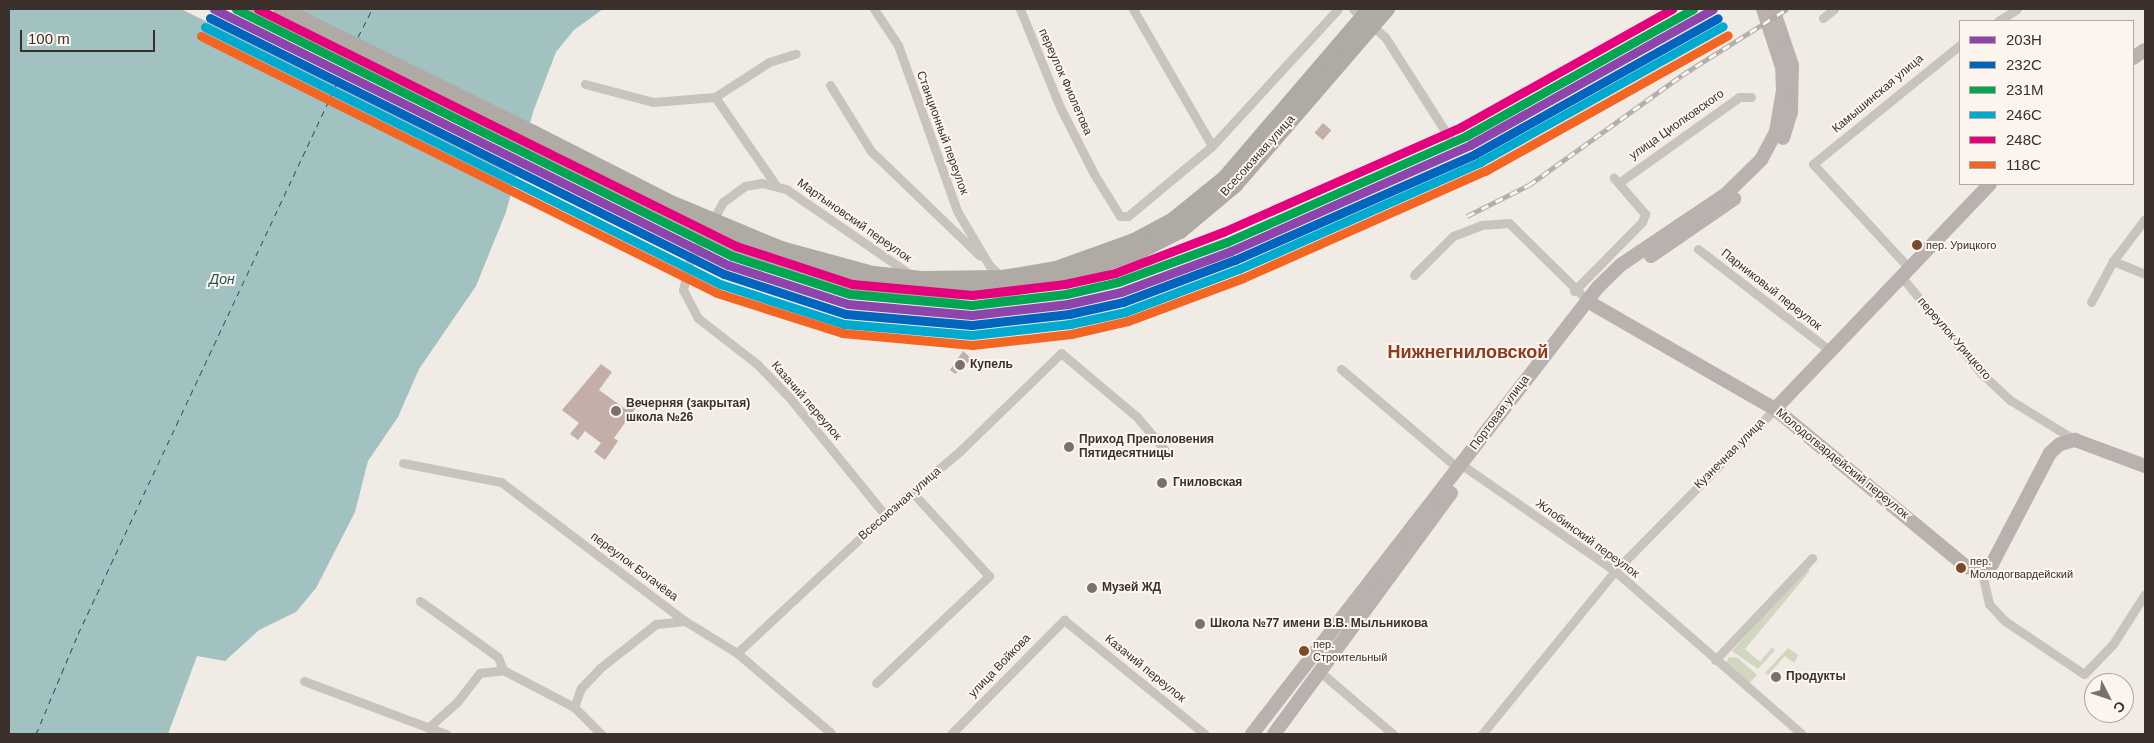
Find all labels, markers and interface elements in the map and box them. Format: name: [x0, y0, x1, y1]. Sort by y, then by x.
scale bar: [22, 20, 158, 52]
legend: [1959, 20, 2134, 185]
street label: переулок Фиолетова: [1035, 27, 1095, 137]
text: 100 m: [28, 30, 70, 47]
text: 203Н: [2006, 31, 2042, 48]
street label: Камышинская улица: [1830, 52, 1926, 136]
text: 232C: [2006, 56, 2042, 73]
street label: Станционный переулок: [913, 69, 971, 197]
text: 231М: [2006, 81, 2044, 98]
street label: улица Циолковского: [1627, 87, 1727, 163]
text: 246С: [2006, 106, 2042, 123]
street label: Всесоюзная улица: [1218, 112, 1298, 200]
text: 248С: [2006, 131, 2042, 148]
text: 118С: [2006, 156, 2041, 173]
street label: Мартыновский переулок: [794, 176, 914, 266]
place label: пер. Урицкого: [1926, 238, 1996, 252]
marker: пер. Урицкого: [1912, 240, 1922, 250]
street label: Парниковый переулок: [1718, 246, 1824, 334]
water label: Дон: [209, 271, 235, 287]
street label: переулок Урицкого: [1914, 295, 1994, 383]
district label: Нижнегниловской: [1388, 341, 1548, 363]
place label: Купель: [970, 358, 1013, 372]
street label: Казачий переулок: [768, 359, 844, 443]
marker: Купель: [954, 359, 966, 371]
street label: Портовая улица: [1467, 373, 1533, 453]
place label: Вечерняя (закрытая) школа №26: [626, 397, 750, 425]
marker: Вечерняя (закрытая) школа №26: [610, 405, 622, 417]
street label: Молодогвардейский переулок: [1773, 406, 1911, 522]
street label: Кузнечная улица: [1692, 416, 1768, 492]
place label: Приход Преполовения Пятидесятницы: [1079, 433, 1214, 461]
marker: Приход Преполовения Пятидесятницы: [1063, 441, 1075, 453]
street label: Всесоюзная улица: [856, 464, 944, 544]
marker: Гниловская: [1155, 476, 1169, 490]
place label: Гниловская: [1173, 476, 1242, 490]
street label: Жлобинский переулок: [1533, 497, 1641, 581]
street label: переулок Богачёва: [588, 530, 680, 604]
place label: пер. Молодогвардейский: [1970, 555, 2073, 581]
marker: пер. Молодогвардейский: [1956, 563, 1966, 573]
place label: Музей ЖД: [1102, 581, 1161, 595]
marker: Музей ЖД: [1086, 582, 1098, 594]
place label: Школа №77 имени В.В. Мыльникова: [1210, 617, 1428, 631]
marker: Школа №77 имени В.В. Мыльникова: [1194, 618, 1206, 630]
street label: улица Войкова: [966, 631, 1034, 701]
street label: Казачий переулок: [1102, 632, 1188, 706]
place label: пер. Строительный: [1313, 638, 1387, 664]
marker: пер. Строительный: [1299, 646, 1309, 656]
place label: Продукты: [1786, 670, 1846, 684]
marker: Продукты: [1770, 671, 1782, 683]
north arrow: [2084, 673, 2134, 723]
text: С: [2110, 698, 2129, 716]

